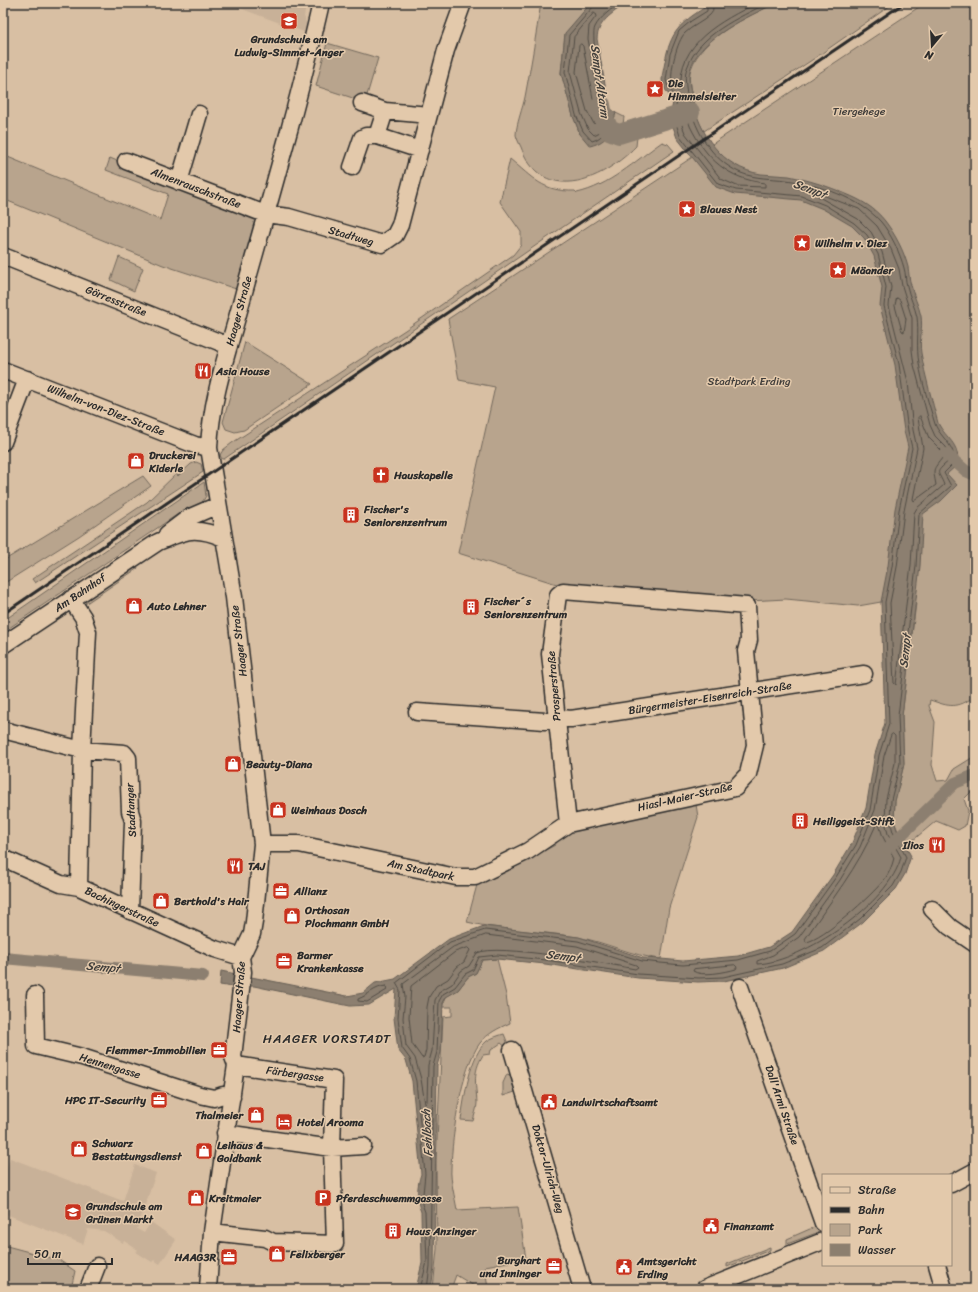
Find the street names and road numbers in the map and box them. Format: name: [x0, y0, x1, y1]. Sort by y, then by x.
street label: Almenrauschstraße: [147, 162, 244, 214]
street label: Stadtweg: [326, 220, 376, 252]
street label: Haager Straße: [221, 274, 258, 348]
street label: Görresstraße: [83, 280, 150, 322]
street label: Wilhelm-von-Diez-Straße: [44, 379, 168, 441]
street label: Am Bahnhof: [49, 568, 111, 618]
street label: Haager Straße: [225, 604, 253, 678]
street label: Prosperstraße: [541, 650, 567, 722]
street label: Bürgermeister-Eisenreich-Straße: [627, 676, 793, 720]
street label: Hiasl-Maier-Straße: [636, 777, 735, 817]
street label: Stadtanger: [120, 782, 142, 838]
street label: Am Stadtpark: [385, 853, 456, 886]
street label: Bachingerstraße: [81, 881, 163, 933]
street label: Haager Straße: [227, 960, 251, 1033]
street label: Hennengasse: [77, 1048, 143, 1084]
street label: Färbergasse: [265, 1061, 326, 1088]
street label: Dall'Armi Straße: [759, 1063, 805, 1148]
street label: Doktor-Ulrich-Weg: [526, 1122, 570, 1216]

